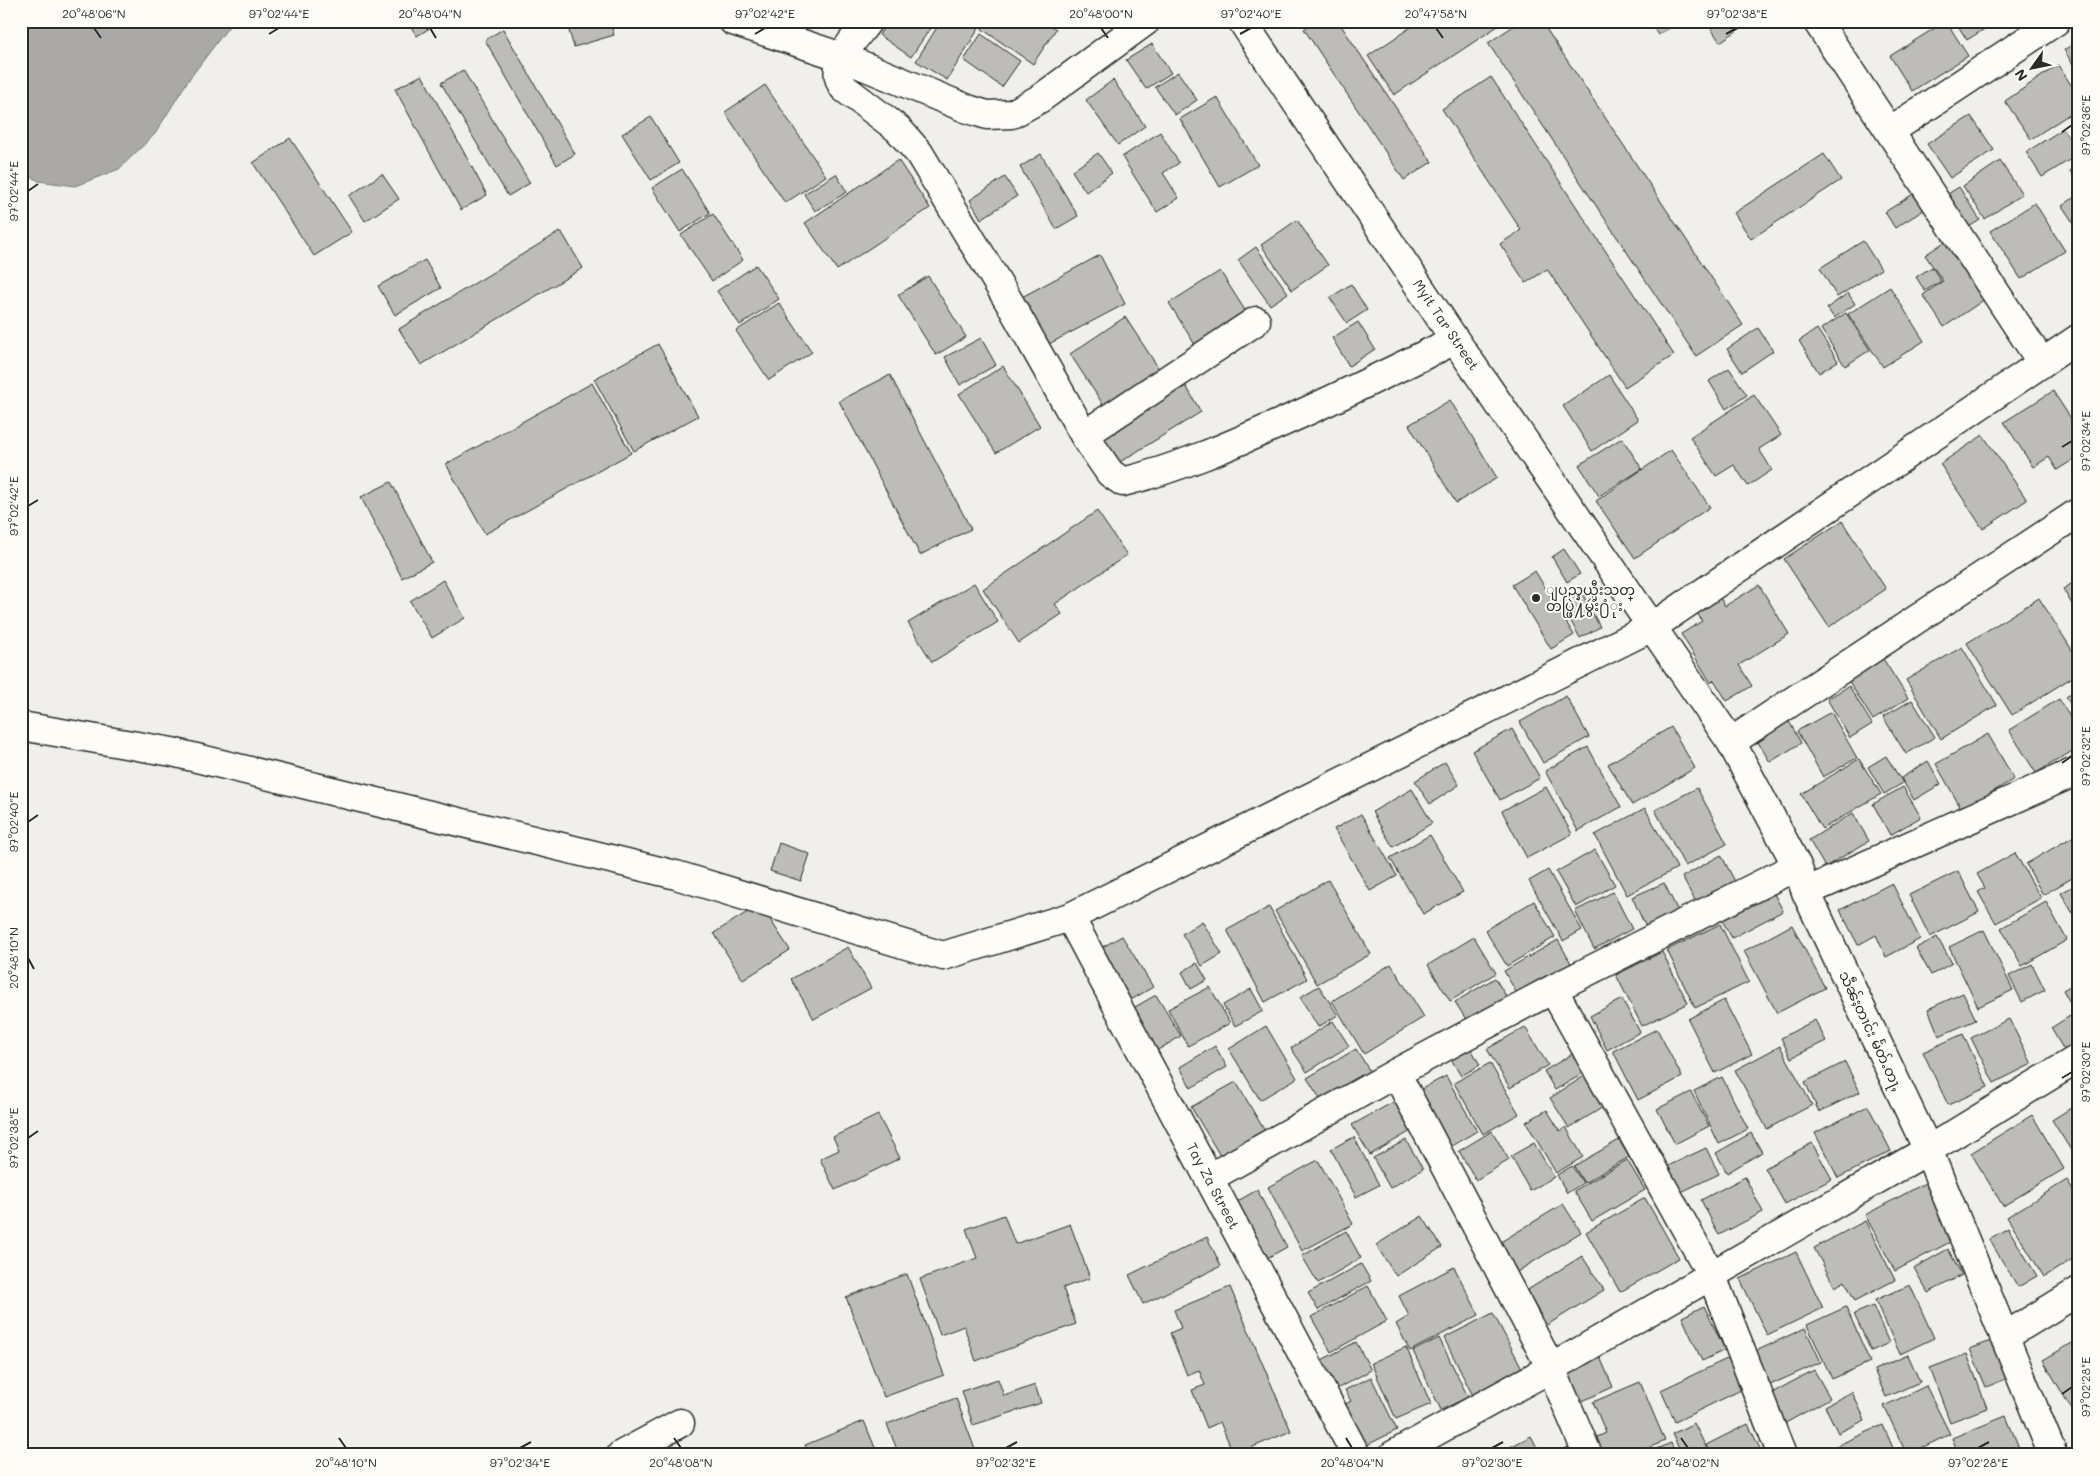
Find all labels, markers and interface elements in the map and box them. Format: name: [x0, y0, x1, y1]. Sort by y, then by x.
text: 20°48'06"N: [62, 5, 126, 21]
text: 97°02'44"E: [249, 5, 309, 21]
text: 20°48'04"N: [398, 5, 462, 21]
text: 97°02'42"E: [735, 5, 795, 21]
text: 20°48'00"N: [1069, 5, 1133, 21]
text: 97°02'40"E: [1221, 5, 1281, 21]
text: 20°47'58"N: [1405, 5, 1467, 21]
text: 97°02'38"E: [1707, 5, 1767, 21]
north arrow: [2008, 42, 2058, 92]
text: N: [2010, 66, 2032, 85]
text: 97°02'36"E: [2077, 95, 2093, 155]
text: 97°02'44"E: [5, 161, 21, 221]
street label: Myit Tar Street: [1409, 275, 1484, 374]
text: 97°02'34"E: [2077, 411, 2093, 471]
text: 97°02'42"E: [5, 476, 21, 536]
place label: ျပည္နယ္မီးသတ္ တပ္ဖြဲ႔မွဴး႐ံုး: [1546, 580, 1635, 619]
marker: ျပည္နယ္မီးသတ္ တပ္ဖြဲ႔မွဴး႐ံုး: [1530, 592, 1542, 604]
text: 97°02'32"E: [2077, 726, 2093, 786]
text: 97°02'40"E: [5, 792, 21, 852]
text: 20°48'10"N: [5, 927, 21, 989]
street label: သဵၼ်ႈတၢင်း မႅတ်ႉတႃႇ: [1833, 968, 1908, 1095]
text: 97°02'30"E: [2077, 1042, 2093, 1102]
text: 97°02'38"E: [5, 1108, 21, 1168]
street label: Tay Za Street: [1183, 1139, 1244, 1232]
text: 97°02'28"E: [2077, 1357, 2093, 1417]
text: 20°48'10"N: [315, 1454, 377, 1470]
text: 97°02'34"E: [490, 1454, 550, 1470]
text: 20°48'08"N: [649, 1454, 713, 1470]
text: 97°02'32"E: [976, 1454, 1036, 1470]
text: 20°48'04"N: [1320, 1454, 1384, 1470]
text: 97°02'30"E: [1462, 1454, 1522, 1470]
text: 20°48'02"N: [1657, 1454, 1719, 1470]
text: 97°02'28"E: [1948, 1454, 2008, 1470]

